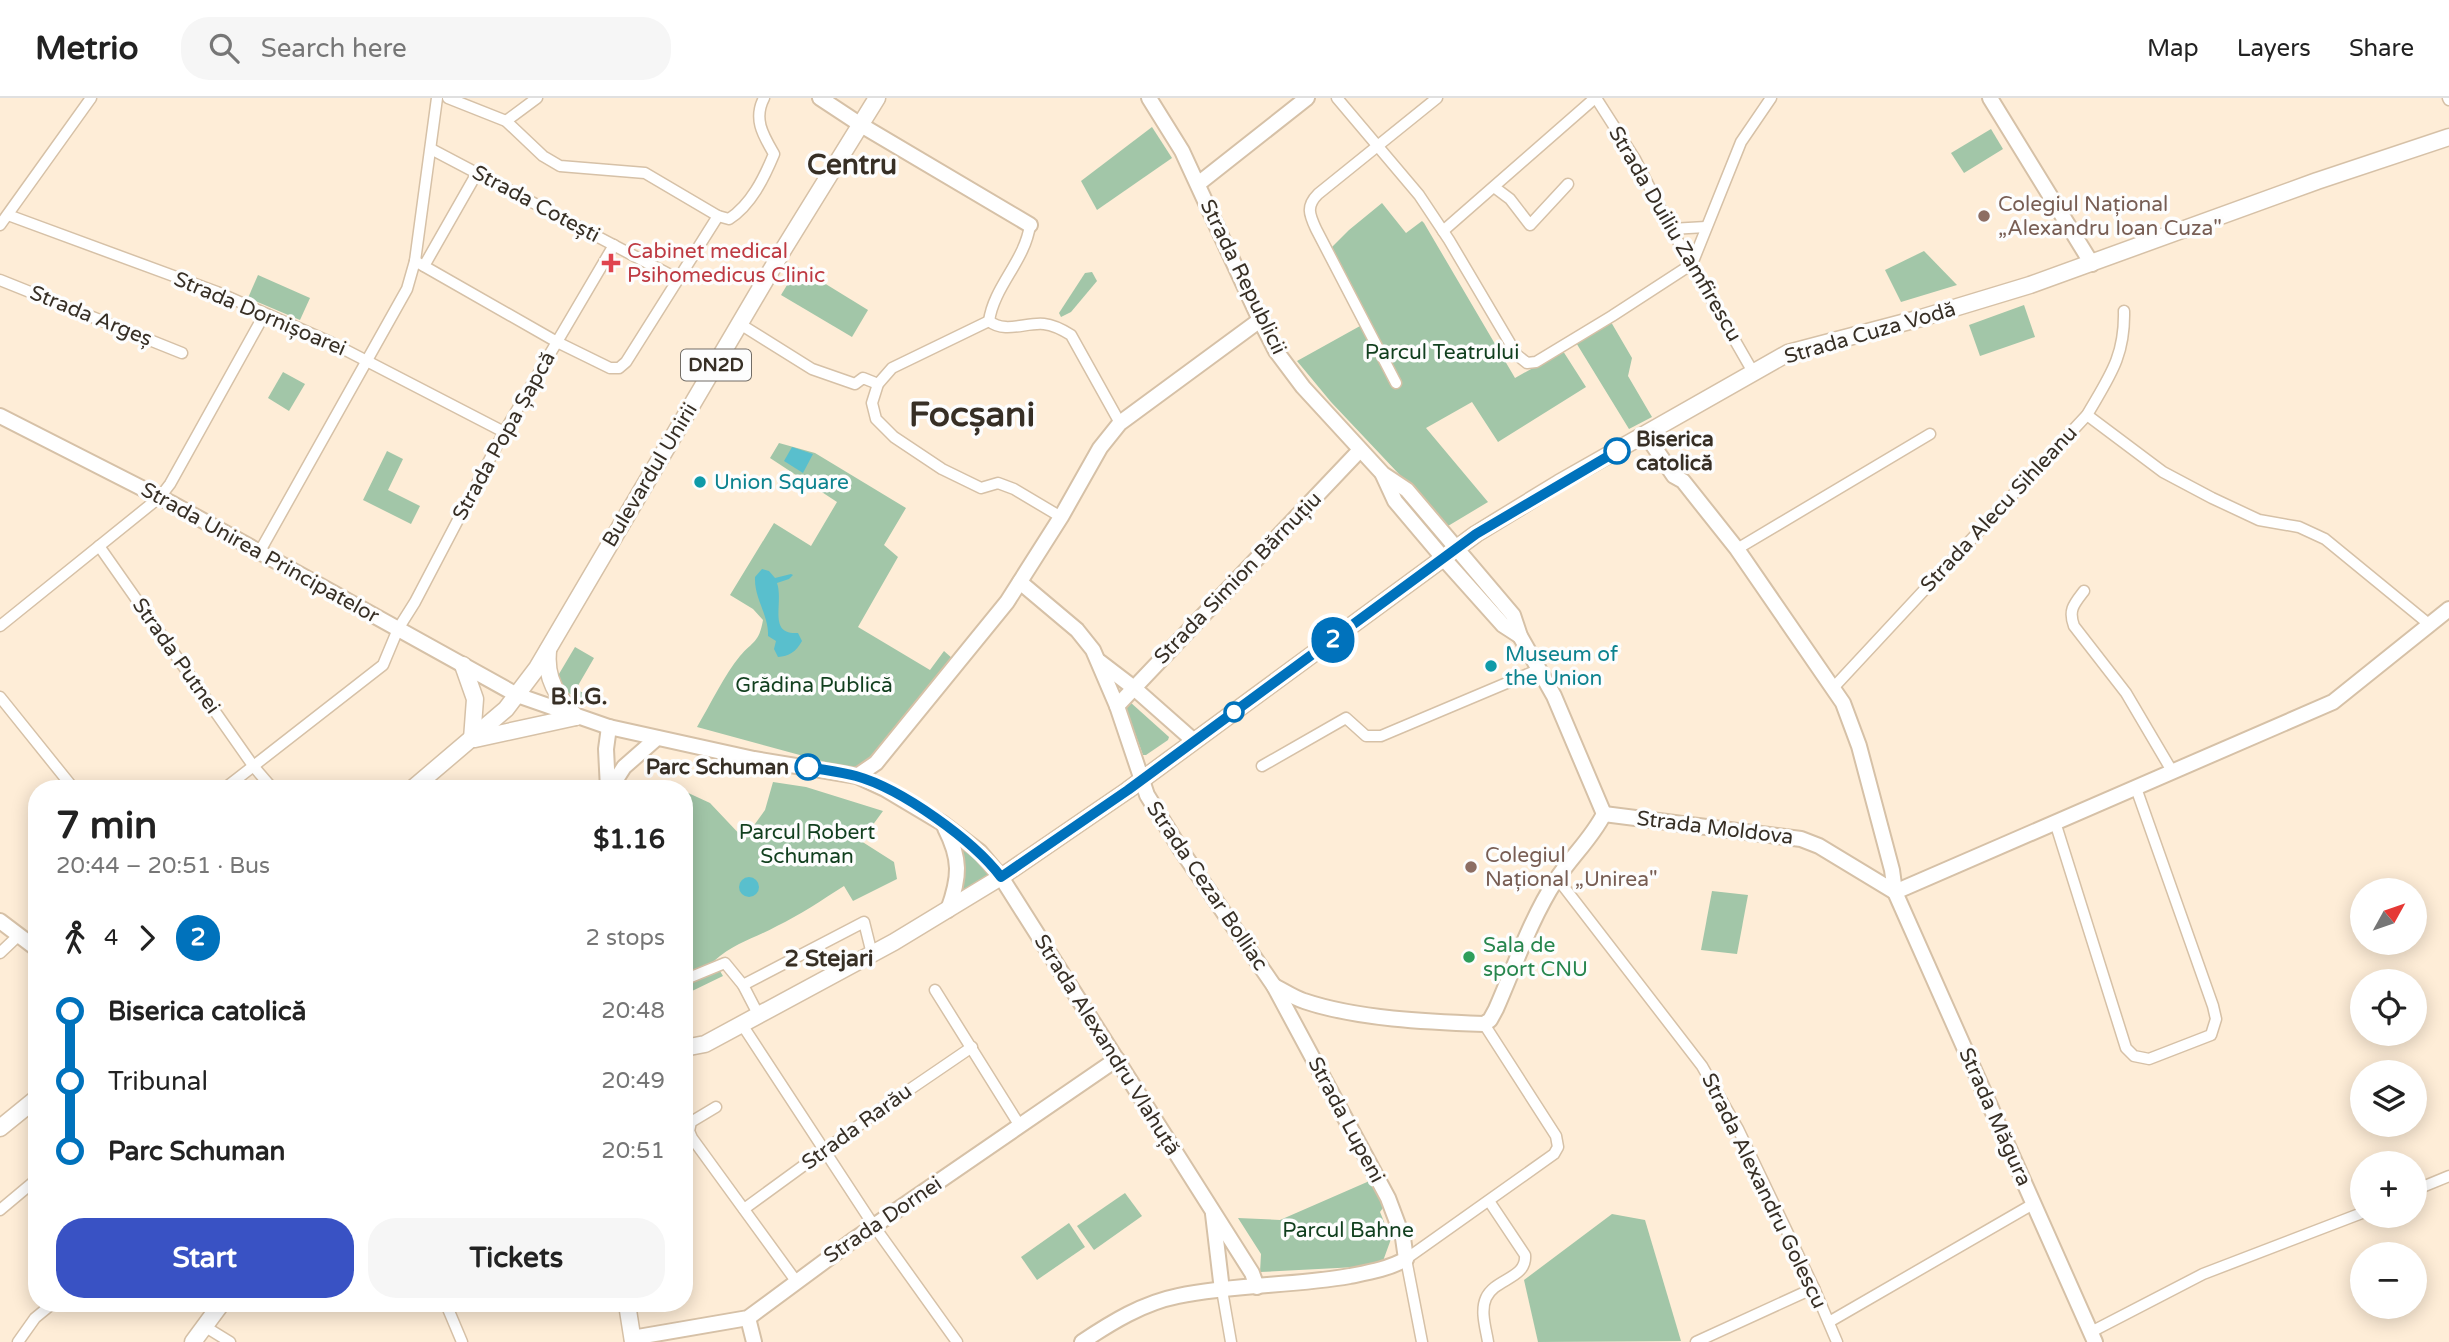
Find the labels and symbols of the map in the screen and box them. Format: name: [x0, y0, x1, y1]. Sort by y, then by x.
street label: Strada Duiliu Zamfirescu: [1603, 122, 1747, 346]
district label: Centru: [807, 148, 897, 182]
street label: Strada Cotești: [468, 160, 604, 248]
place label: Colegiul Național „Alexandru Ioan Cuza": [1998, 192, 2222, 241]
street label: Strada Republicii: [1195, 196, 1291, 358]
marker: Colegiul Național „Alexandru Ioan Cuza": [1976, 208, 1992, 224]
place label: Cabinet medical Psihomedicus Clinic: [627, 239, 825, 288]
marker: Cabinet medical Psihomedicus Clinic: [601, 253, 621, 273]
street label: Strada Dornișoarei: [170, 266, 350, 362]
street label: Strada Argeș: [26, 280, 156, 352]
street label: Strada Cuza Vodă: [1781, 297, 1959, 369]
park label: Parcul Teatrului: [1365, 340, 1519, 365]
street label: Strada Popa Șapcă: [447, 347, 561, 525]
road number: DN2D: [681, 350, 751, 380]
district label: Focșani: [909, 394, 1035, 436]
street label: Bulevardul Unirii: [597, 398, 703, 552]
street label: Strada Alecu Sihleanu: [1915, 421, 2083, 597]
place label: Biserica catolică: [1636, 427, 1714, 476]
marker: Biserica catolică: [1604, 438, 1630, 464]
place label: Union Square: [714, 470, 849, 495]
marker: Union Square: [692, 474, 708, 490]
street label: Strada Unirea Principatelor: [137, 477, 383, 629]
street label: Strada Simion Bărnuțiu: [1149, 486, 1327, 670]
street label: Strada Putnei: [127, 593, 225, 719]
line badge: 2: [1310, 617, 1356, 663]
place label: Museum of the Union: [1505, 642, 1618, 691]
marker: Museum of the Union: [1483, 658, 1499, 674]
park label: Grădina Publică: [735, 673, 893, 698]
district label: B.I.G.: [550, 683, 608, 711]
unlabelled marker: [1224, 702, 1244, 722]
marker: Parc Schuman: [795, 754, 821, 780]
place label: Parc Schuman: [646, 755, 789, 780]
street label: Strada Cezar Bolliac: [1141, 797, 1273, 975]
street label: Strada Moldova: [1635, 806, 1795, 850]
park label: Parcul Robert Schuman: [739, 820, 875, 869]
place label: Colegiul Național „Unirea": [1485, 843, 1658, 892]
marker: Colegiul Național „Unirea": [1463, 859, 1479, 875]
north arrow: [2350, 878, 2427, 956]
street label: Strada Alexandru Vlahuță: [1029, 930, 1185, 1160]
place label: Sala de sport CNU: [1483, 933, 1588, 982]
district label: 2 Stejari: [784, 945, 874, 973]
marker: Sala de sport CNU: [1461, 949, 1477, 965]
street label: Strada Măgura: [1953, 1044, 2037, 1190]
street label: Strada Lupeni: [1302, 1053, 1390, 1187]
street label: Strada Alexandru Golescu: [1696, 1069, 1832, 1313]
street label: Strada Rarău: [797, 1079, 917, 1175]
street label: Strada Dornei: [819, 1171, 947, 1269]
park label: Parcul Bahne: [1282, 1218, 1414, 1243]

